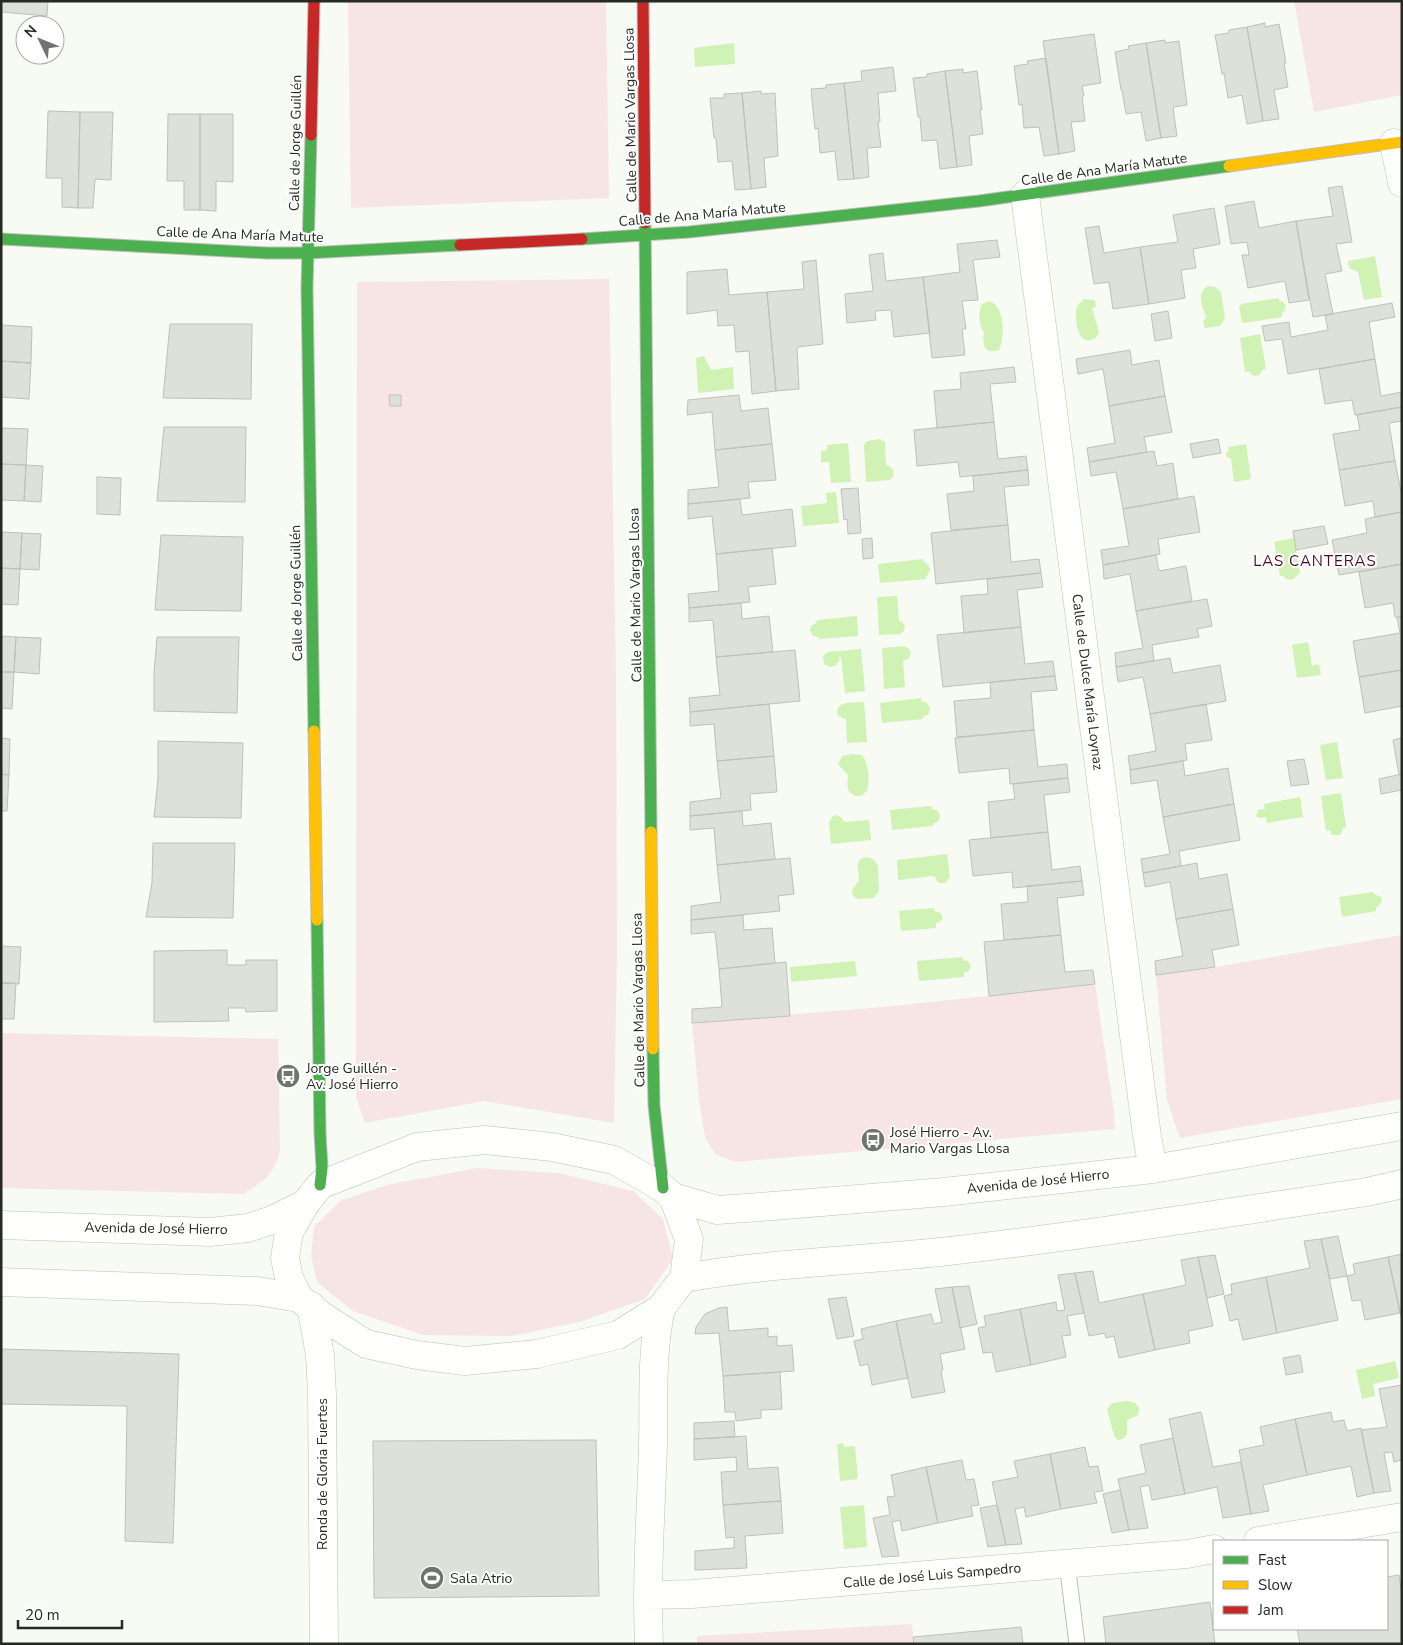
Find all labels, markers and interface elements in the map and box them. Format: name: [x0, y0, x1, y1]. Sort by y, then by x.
north arrow: [15, 15, 65, 65]
text: N: [20, 21, 41, 42]
street label: Calle de Mario Vargas Llosa: [619, 27, 642, 203]
street label: Calle de Jorge Guillén: [285, 75, 306, 211]
street label: Calle de Ana María Matute: [1020, 148, 1188, 191]
street label: Calle de Ana María Matute: [618, 198, 786, 231]
street label: Calle de Ana María Matute: [156, 222, 324, 247]
street label: Calle de Mario Vargas Llosa: [624, 507, 647, 683]
street label: Calle de Jorge Guillén: [286, 525, 307, 661]
district label: LAS CANTERAS: [1253, 551, 1377, 571]
street label: Calle de Dulce María Loynaz: [1067, 593, 1108, 772]
street label: Calle de Mario Vargas Llosa: [627, 912, 650, 1088]
place label: Jorge Guillén - Av. José Hierro: [305, 1059, 399, 1094]
bus stop icon: Jorge Guillén - Av. José Hierro: [275, 1063, 301, 1089]
place label: José Hierro - Av. Mario Vargas Llosa: [889, 1123, 1010, 1158]
bus stop icon: José Hierro - Av. Mario Vargas Llosa: [860, 1127, 886, 1153]
street label: Avenida de José Hierro: [966, 1165, 1110, 1198]
street label: Avenida de José Hierro: [84, 1218, 228, 1239]
street label: Ronda de Gloria Fuertes: [313, 1398, 332, 1550]
legend: [1213, 1540, 1388, 1630]
text: Fast: [1258, 1550, 1287, 1570]
street label: Calle de José Luis Sampedro: [842, 1558, 1022, 1593]
sports icon: Sala Atrio: [419, 1565, 445, 1591]
place label: Sala Atrio: [450, 1569, 512, 1588]
text: Slow: [1258, 1575, 1293, 1595]
scale bar: [18, 1598, 121, 1630]
text: Jam: [1257, 1600, 1284, 1620]
text: 20 m: [25, 1605, 60, 1625]

